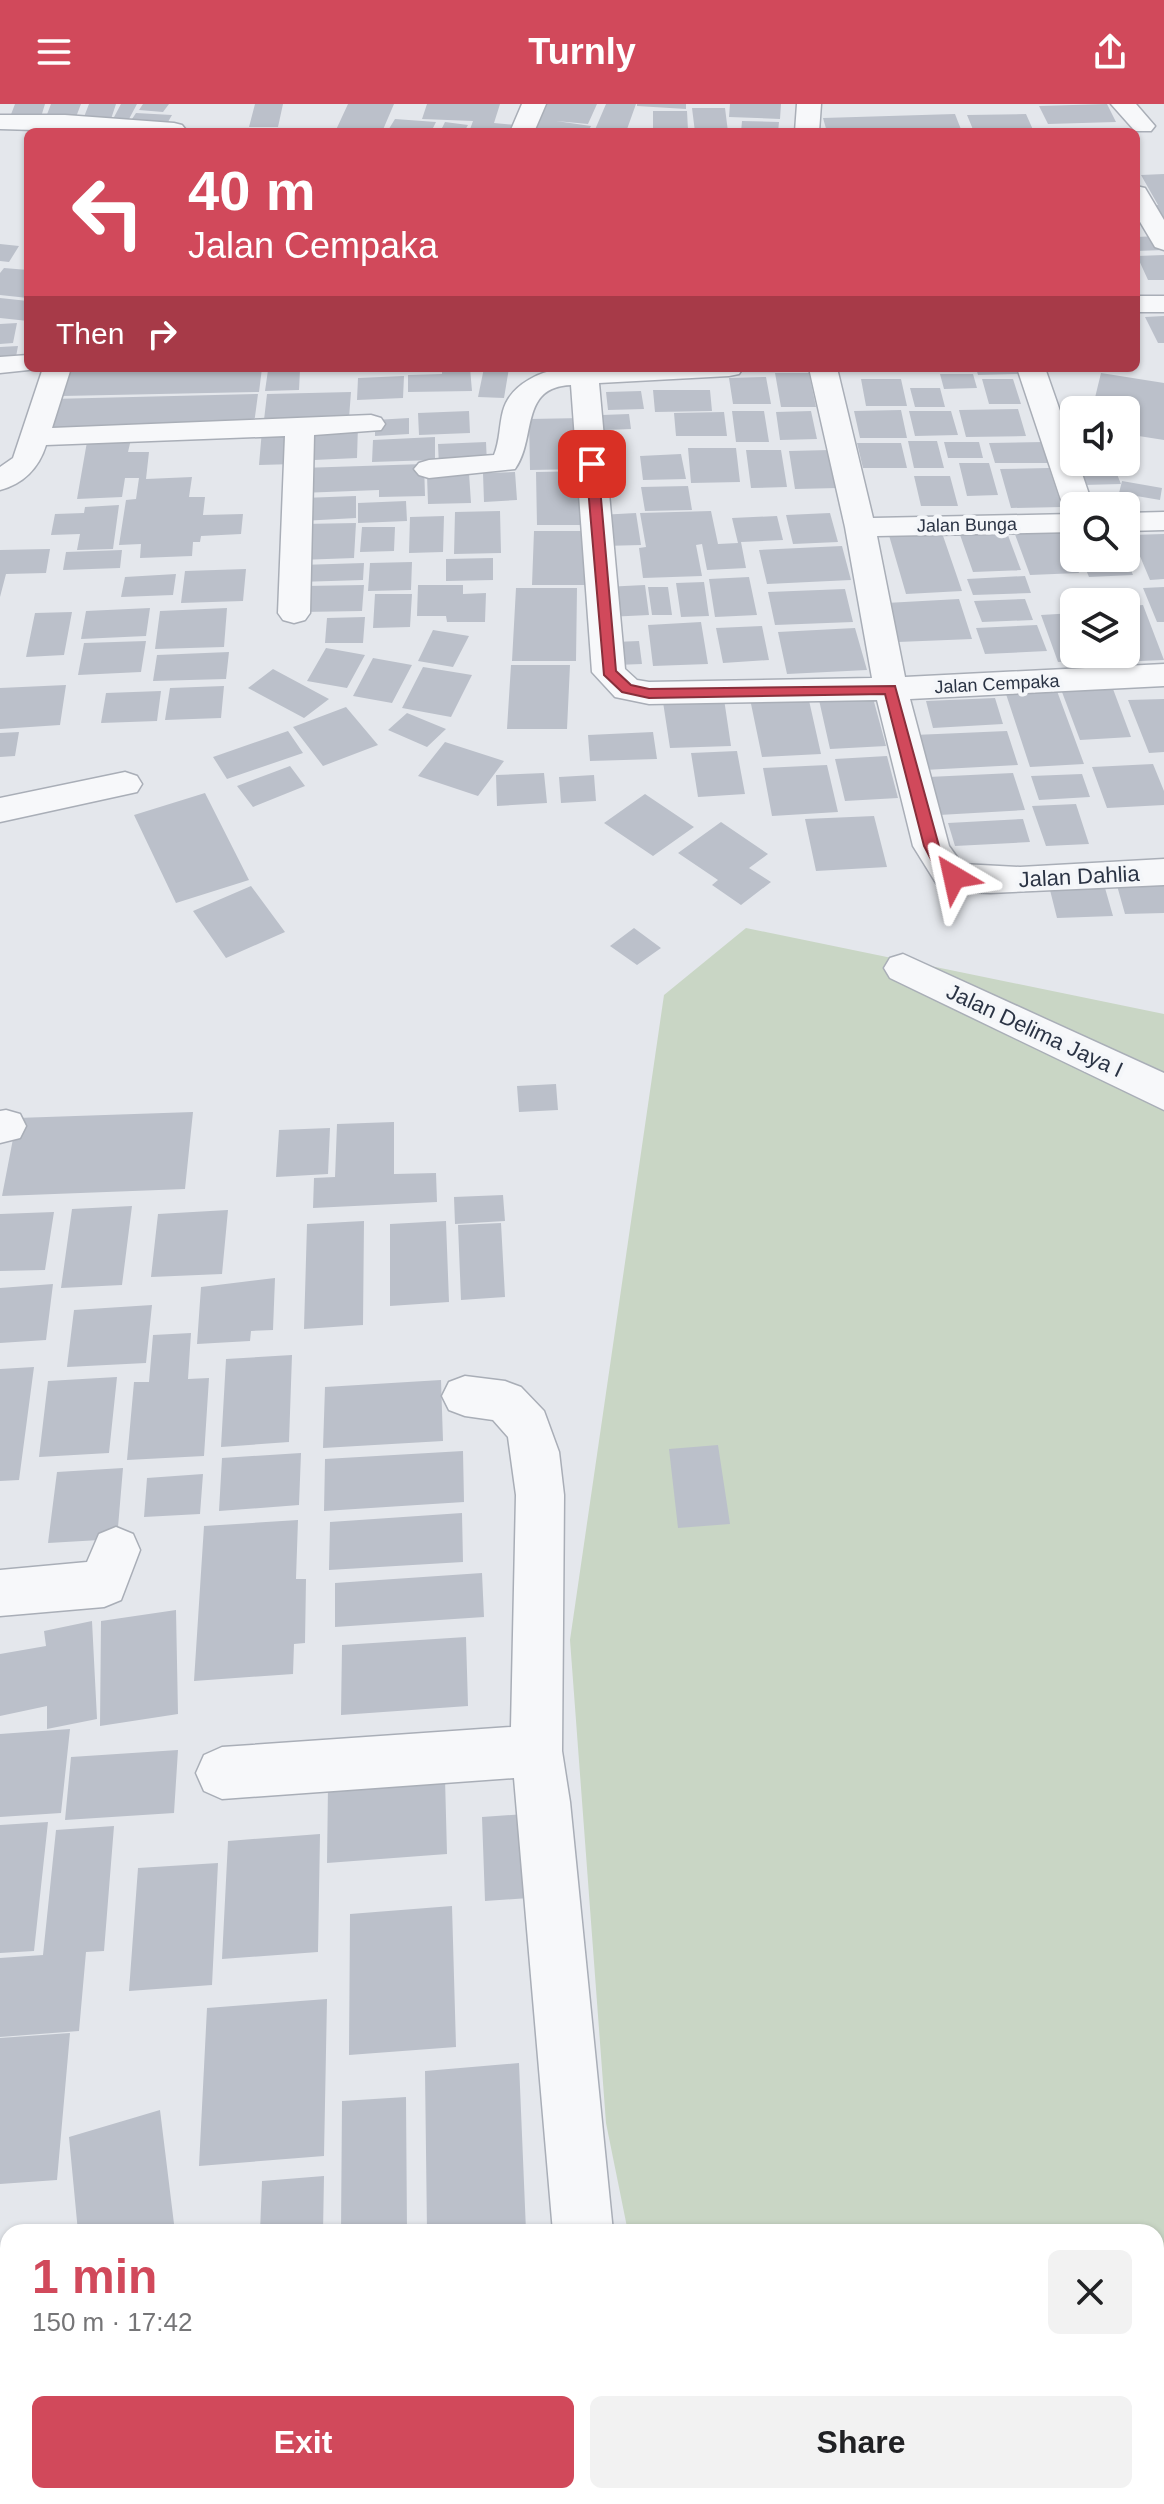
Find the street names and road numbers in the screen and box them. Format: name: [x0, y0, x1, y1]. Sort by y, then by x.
street label: Jalan Bunga: [917, 514, 1018, 536]
street label: Jalan Cempaka: [934, 671, 1061, 697]
street label: Jalan Dahlia: [1018, 861, 1141, 892]
street label: Jalan Delima Jaya I: [943, 979, 1127, 1082]

